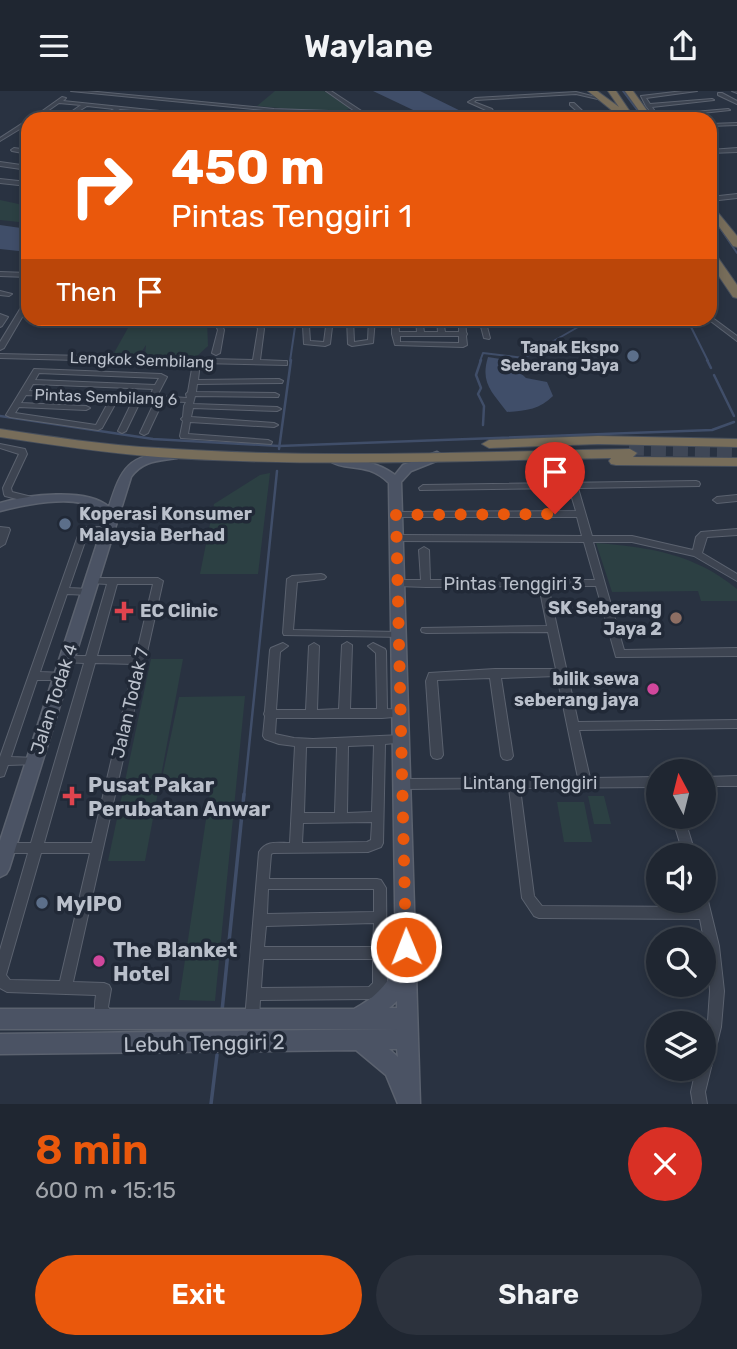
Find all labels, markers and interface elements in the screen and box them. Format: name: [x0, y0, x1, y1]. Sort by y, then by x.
icon: menu: [35, 27, 73, 65]
text: Waylane: [304, 27, 433, 65]
icon: share: [664, 27, 702, 65]
text: 450 m: [171, 138, 325, 196]
icon: right: [56, 140, 147, 231]
text: Pintas Tenggiri 1: [171, 197, 412, 235]
icon: arrive: [131, 273, 169, 311]
text: Then: [56, 277, 117, 308]
place label: Tapak Ekspo Seberang Jaya: [500, 338, 619, 375]
street label: Lengkok Sembilang: [69, 348, 215, 372]
marker: Tapak Ekspo Seberang Jaya: [625, 348, 641, 364]
street label: Pintas Sembilang 6: [34, 385, 178, 409]
pin: [525, 442, 585, 514]
icon: arrive: [536, 453, 574, 491]
place label: Koperasi Konsumer Malaysia Berhad: [79, 503, 252, 546]
marker: Koperasi Konsumer Malaysia Berhad: [57, 516, 73, 532]
street label: Pintas Tenggiri 3: [444, 573, 582, 595]
place label: SK Seberang Jaya 2: [548, 597, 662, 640]
place label: EC Clinic: [140, 600, 219, 622]
marker: EC Clinic: [114, 601, 134, 621]
marker: SK Seberang Jaya 2: [668, 610, 684, 626]
street label: Jalan Todak 4: [26, 641, 82, 757]
street label: Jalan Todak 7: [107, 646, 153, 760]
place label: bilik sewa seberang jaya: [514, 668, 639, 711]
marker: bilik sewa seberang jaya: [645, 681, 661, 697]
north arrow: [646, 759, 716, 829]
map controls: [646, 759, 716, 1081]
place label: Pusat Pakar Perubatan Anwar: [88, 772, 271, 821]
street label: Lintang Tenggiri: [463, 772, 597, 794]
marker: Pusat Pakar Perubatan Anwar: [62, 786, 82, 806]
button: sound: [646, 843, 716, 913]
place label: MyIPO: [56, 891, 122, 916]
marker: MyIPO: [34, 895, 50, 911]
position arrow: [369, 910, 443, 984]
button: search: [646, 927, 716, 997]
place label: The Blanket Hotel: [113, 937, 237, 986]
marker: The Blanket Hotel: [91, 953, 107, 969]
button: layers: [646, 1011, 716, 1081]
street label: Lebuh Tenggiri 2: [123, 1029, 285, 1057]
text: 8 min: [35, 1125, 149, 1175]
button: close: [628, 1127, 702, 1201]
text: 600 m · 15:15: [35, 1176, 176, 1204]
button: Exit: [35, 1255, 362, 1335]
button: Share: [376, 1255, 702, 1335]

